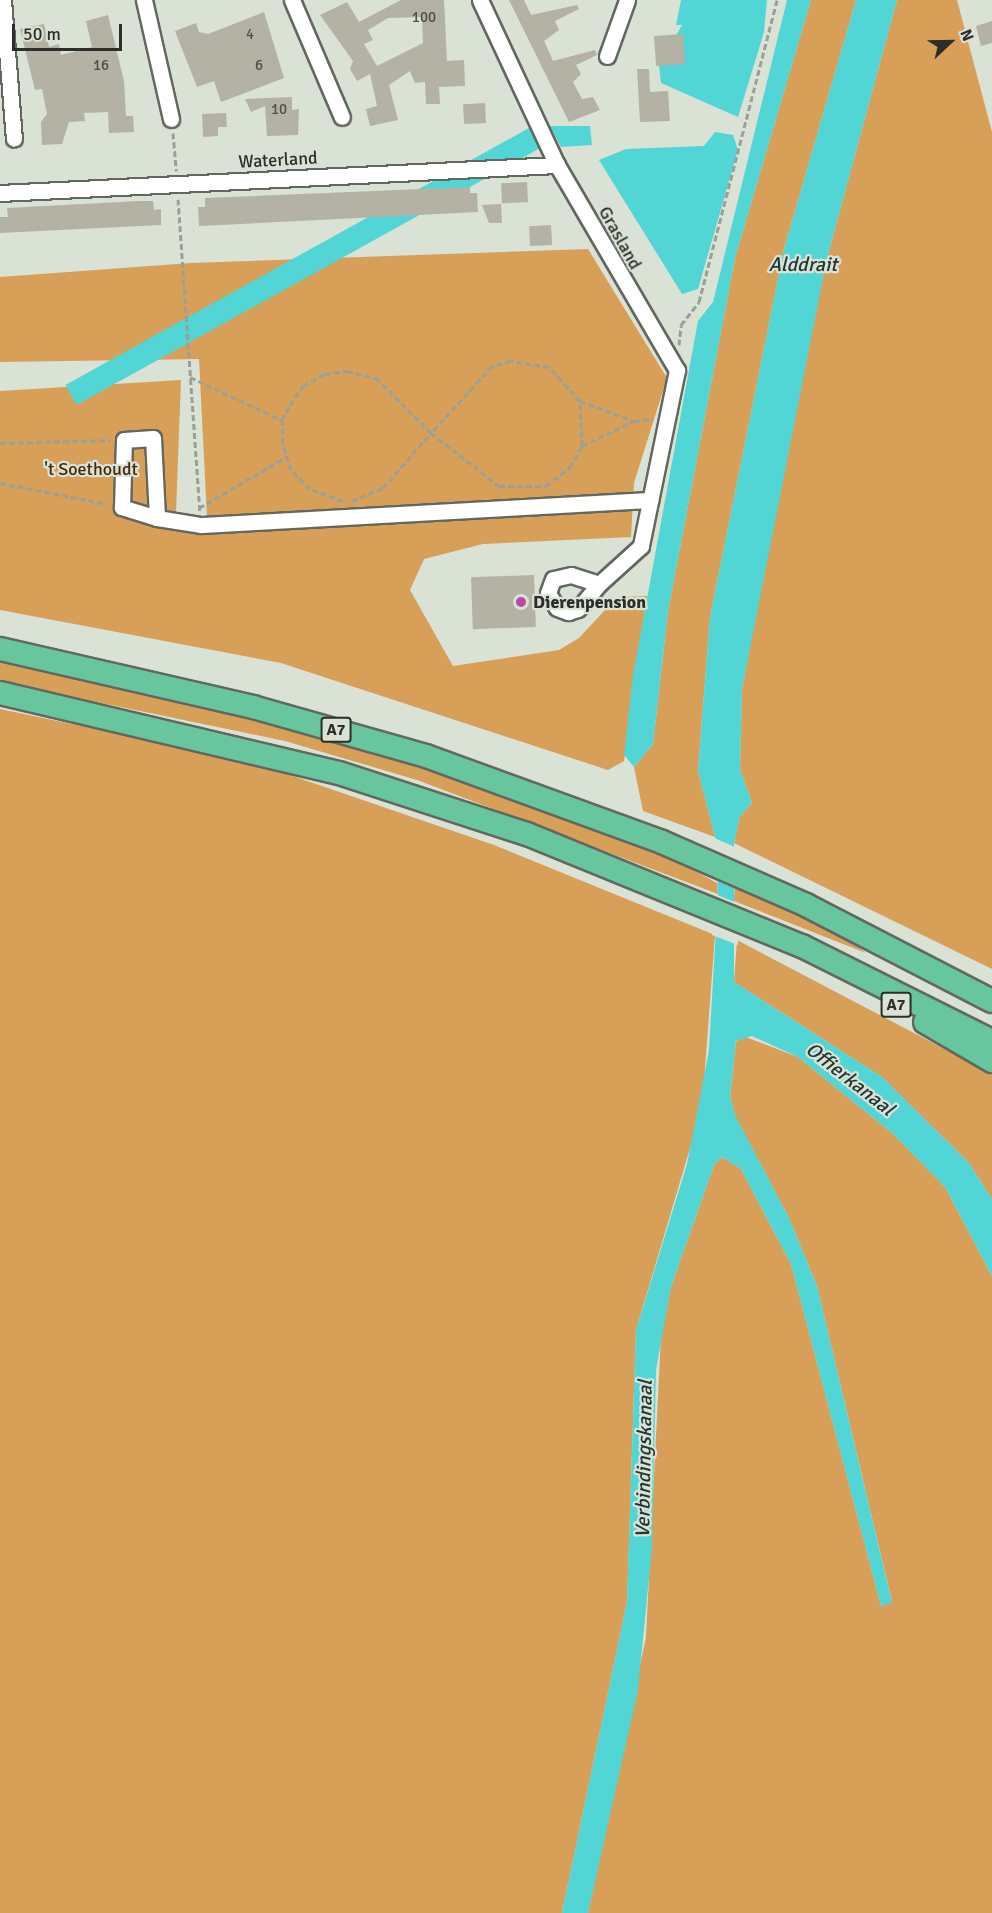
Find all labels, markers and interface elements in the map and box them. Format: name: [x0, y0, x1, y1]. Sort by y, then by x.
house number: 100: [412, 9, 436, 27]
scale bar: [15, 12, 124, 50]
north arrow: [920, 12, 980, 72]
text: 50 m: [23, 23, 61, 45]
house number: 4: [246, 26, 254, 44]
text: N: [955, 26, 978, 44]
house number: 16: [93, 57, 109, 75]
house number: 6: [255, 57, 263, 75]
house number: 10: [271, 101, 287, 119]
street label: Waterland: [238, 147, 318, 173]
street label: Grasland: [594, 203, 646, 273]
water label: Alddrait: [769, 252, 837, 276]
park label: 't Soethoudt: [44, 458, 138, 480]
place label: Dierenpension: [533, 591, 646, 613]
marker: Dierenpension: [514, 595, 528, 609]
road number: A7: [320, 717, 352, 743]
road number: A7: [880, 992, 912, 1018]
water label: Offierkanaal: [801, 1037, 899, 1121]
water label: Verbindingskanaal: [631, 1380, 657, 1538]

